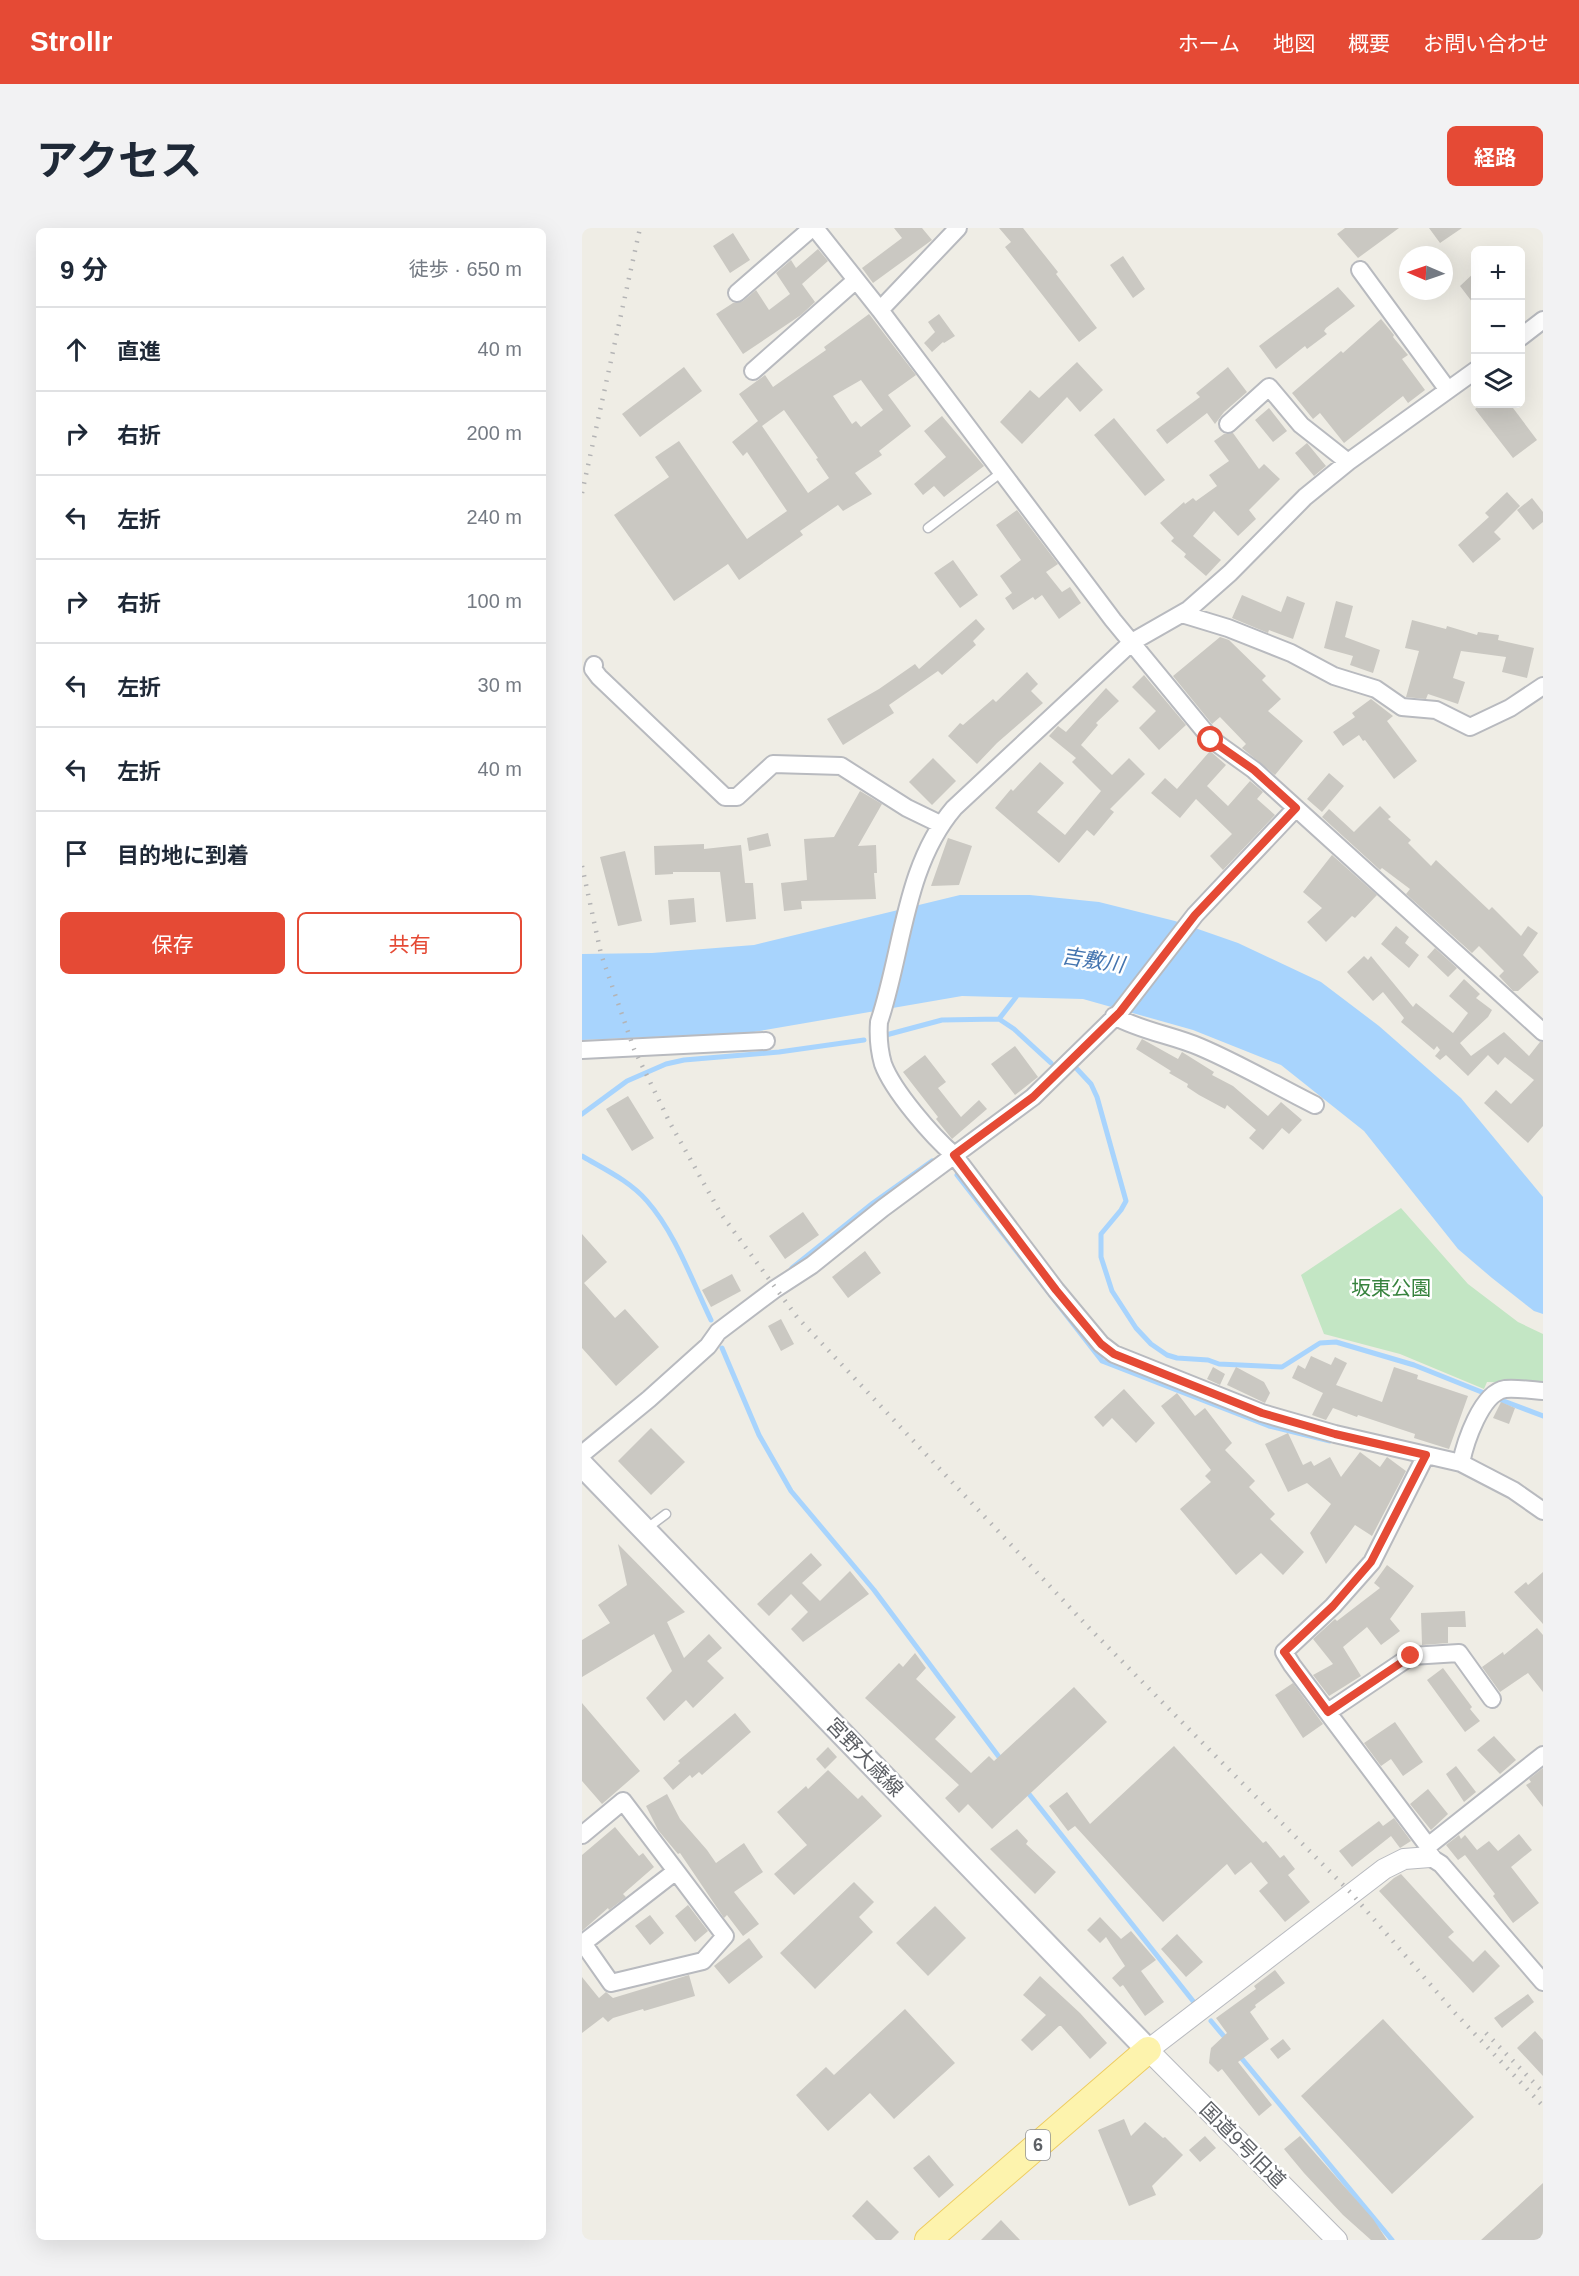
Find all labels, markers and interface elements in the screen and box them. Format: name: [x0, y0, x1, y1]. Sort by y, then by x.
text: Strollr: [30, 26, 112, 57]
text: ホーム: [1178, 32, 1240, 55]
text: 地図: [1273, 32, 1315, 55]
text: 概要: [1348, 32, 1390, 55]
text: お問い合わせ: [1423, 32, 1549, 55]
button: 経路: [1447, 126, 1543, 186]
text: アクセス: [36, 137, 202, 184]
north arrow: [1399, 246, 1453, 300]
map controls: [1471, 246, 1525, 408]
button: +: [1471, 246, 1525, 300]
text: 9 分: [60, 255, 108, 285]
text: 徒歩 · 650 m: [409, 258, 522, 280]
button: −: [1471, 300, 1525, 354]
icon: ahead: [60, 333, 93, 366]
text: 40 m: [478, 338, 522, 360]
text: 直進: [117, 339, 161, 364]
button: layers: [1471, 354, 1525, 408]
icon: right: [60, 417, 93, 450]
text: 200 m: [466, 422, 522, 444]
text: 右折: [117, 423, 161, 448]
icon: left: [60, 501, 93, 534]
text: 240 m: [466, 506, 522, 528]
text: 左折: [117, 507, 161, 532]
icon: right: [60, 585, 93, 618]
text: 100 m: [466, 590, 522, 612]
text: 右折: [117, 591, 161, 616]
icon: left: [60, 669, 93, 702]
text: 30 m: [478, 674, 522, 696]
text: 左折: [117, 675, 161, 700]
route start: [1197, 726, 1223, 752]
icon: left: [60, 753, 93, 786]
text: 40 m: [478, 758, 522, 780]
text: 左折: [117, 759, 161, 784]
icon: arrive: [60, 837, 93, 870]
text: 目的地に到着: [117, 843, 249, 868]
button: 保存: [60, 912, 285, 974]
button: 共有: [297, 912, 522, 974]
water label: 吉敷川: [1060, 944, 1128, 977]
park label: 坂東公園: [1351, 1277, 1431, 1299]
route end: [1397, 1642, 1423, 1668]
street label: 宮野大歳線: [822, 1713, 908, 1801]
street label: 国道9号旧道: [1196, 2098, 1290, 2192]
road number: 6: [1026, 2130, 1050, 2160]

